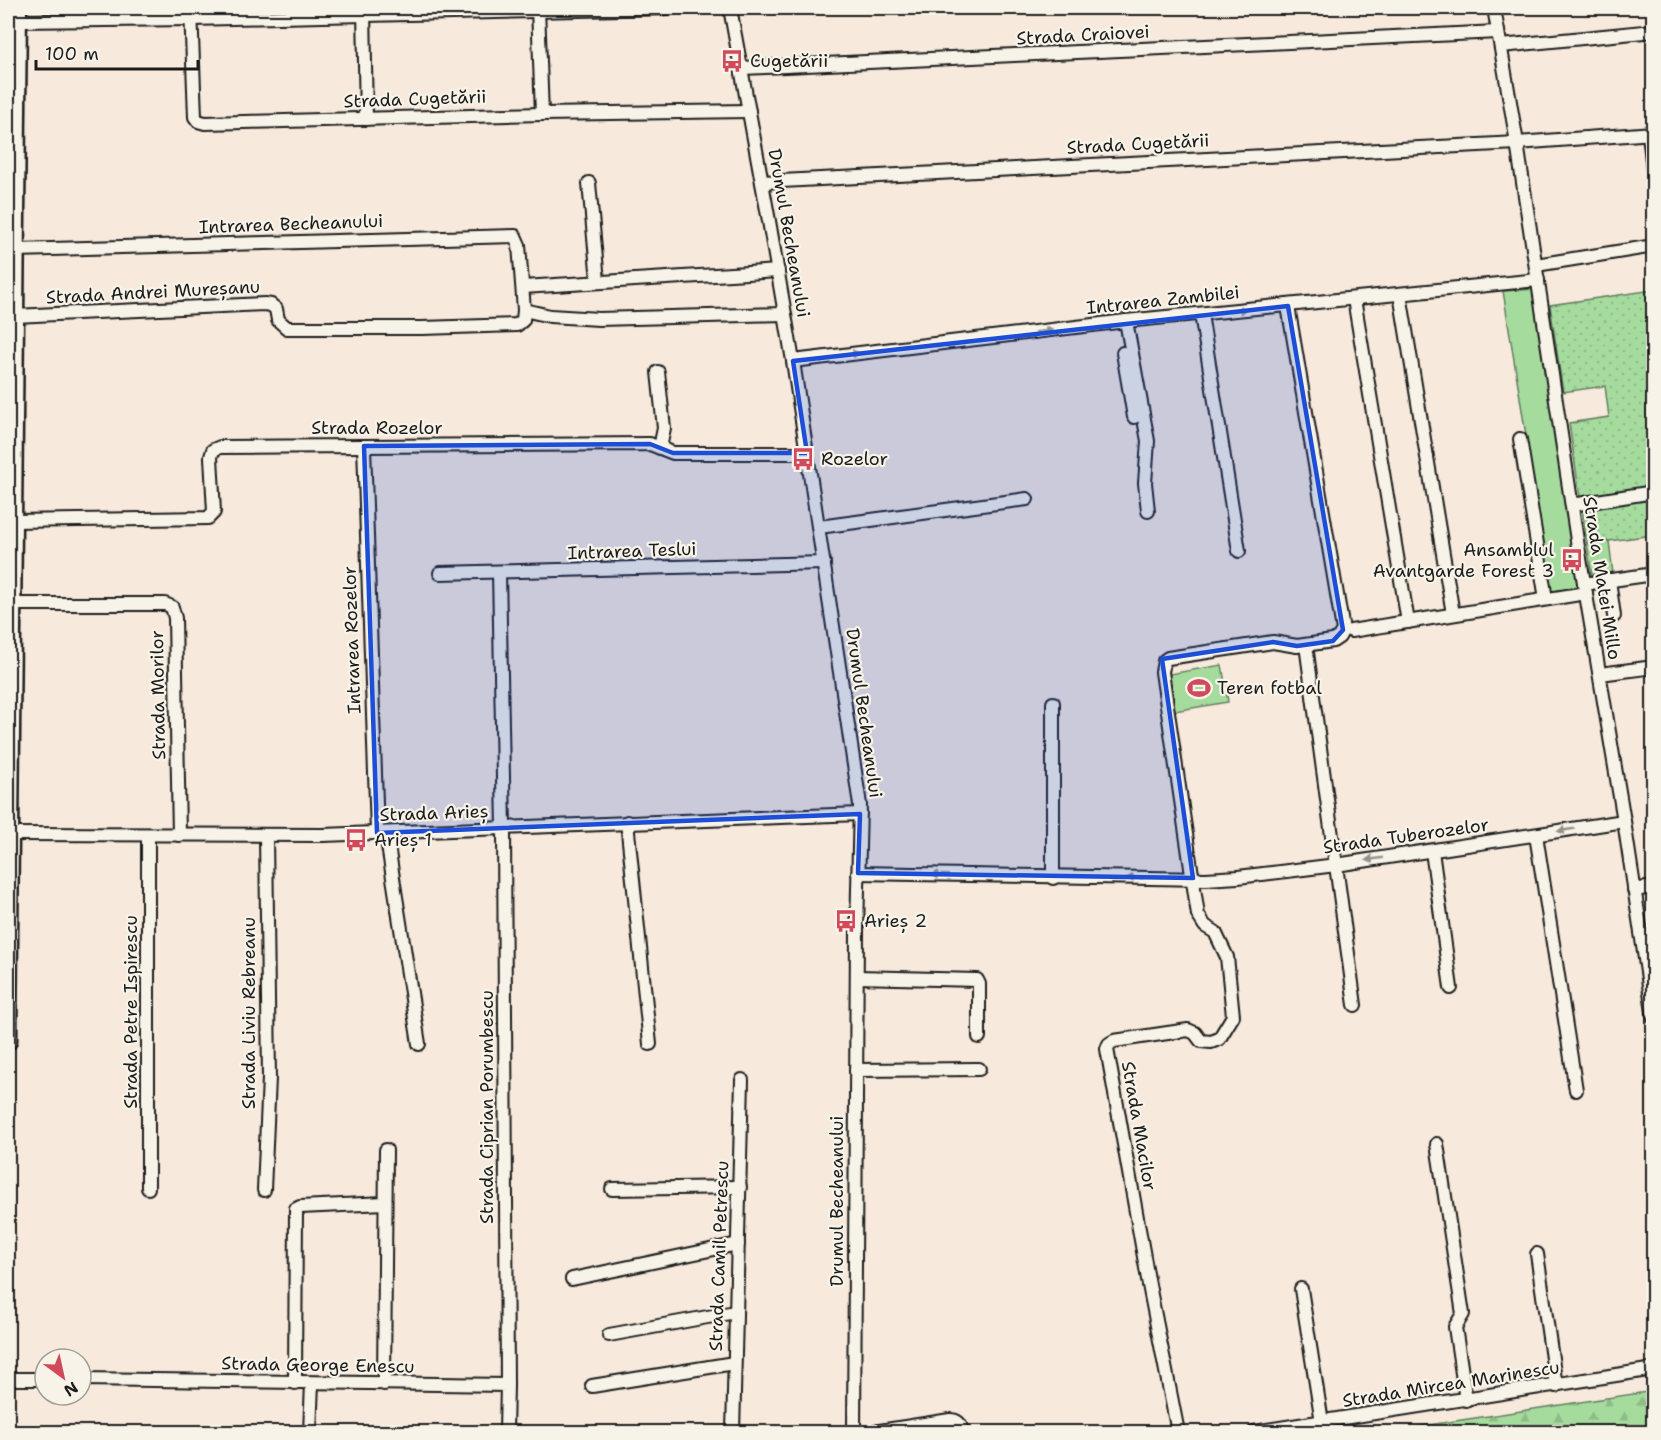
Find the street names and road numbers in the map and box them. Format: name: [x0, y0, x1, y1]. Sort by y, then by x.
street label: Strada Craiovei: [1016, 20, 1150, 50]
street label: Strada Cugetării: [343, 85, 487, 113]
street label: Strada Cugetării: [1066, 128, 1210, 160]
street label: Drumul Becheanului: [762, 147, 816, 319]
street label: Intrarea Becheanului: [198, 209, 384, 239]
street label: Strada Andrei Mureșanu: [45, 274, 261, 310]
street label: Intrarea Zambilei: [1085, 280, 1241, 320]
street label: Strada Rozelor: [311, 416, 443, 440]
street label: Strada Matei Millo: [1577, 495, 1627, 661]
street label: Intrarea Teslui: [567, 537, 697, 565]
street label: Intrarea Rozelor: [337, 566, 367, 714]
street label: Drumul Becheanului: [840, 627, 888, 799]
street label: Strada Morilor: [145, 630, 171, 760]
street label: Strada Arieș: [379, 799, 489, 827]
street label: Strada Tuberozelor: [1322, 812, 1490, 860]
street label: Strada Petre Ispirescu: [119, 915, 143, 1109]
street label: Strada Liviu Rebreanu: [237, 917, 261, 1109]
street label: Strada Ciprian Porumbescu: [475, 990, 499, 1224]
street label: Strada Macilor: [1116, 1059, 1162, 1193]
street label: Drumul Becheanului: [825, 1116, 849, 1286]
street label: Strada Camil Petrescu: [704, 1160, 734, 1352]
street label: Strada George Enescu: [221, 1351, 415, 1379]
street label: Strada Mircea Marinescu: [1341, 1355, 1561, 1413]

